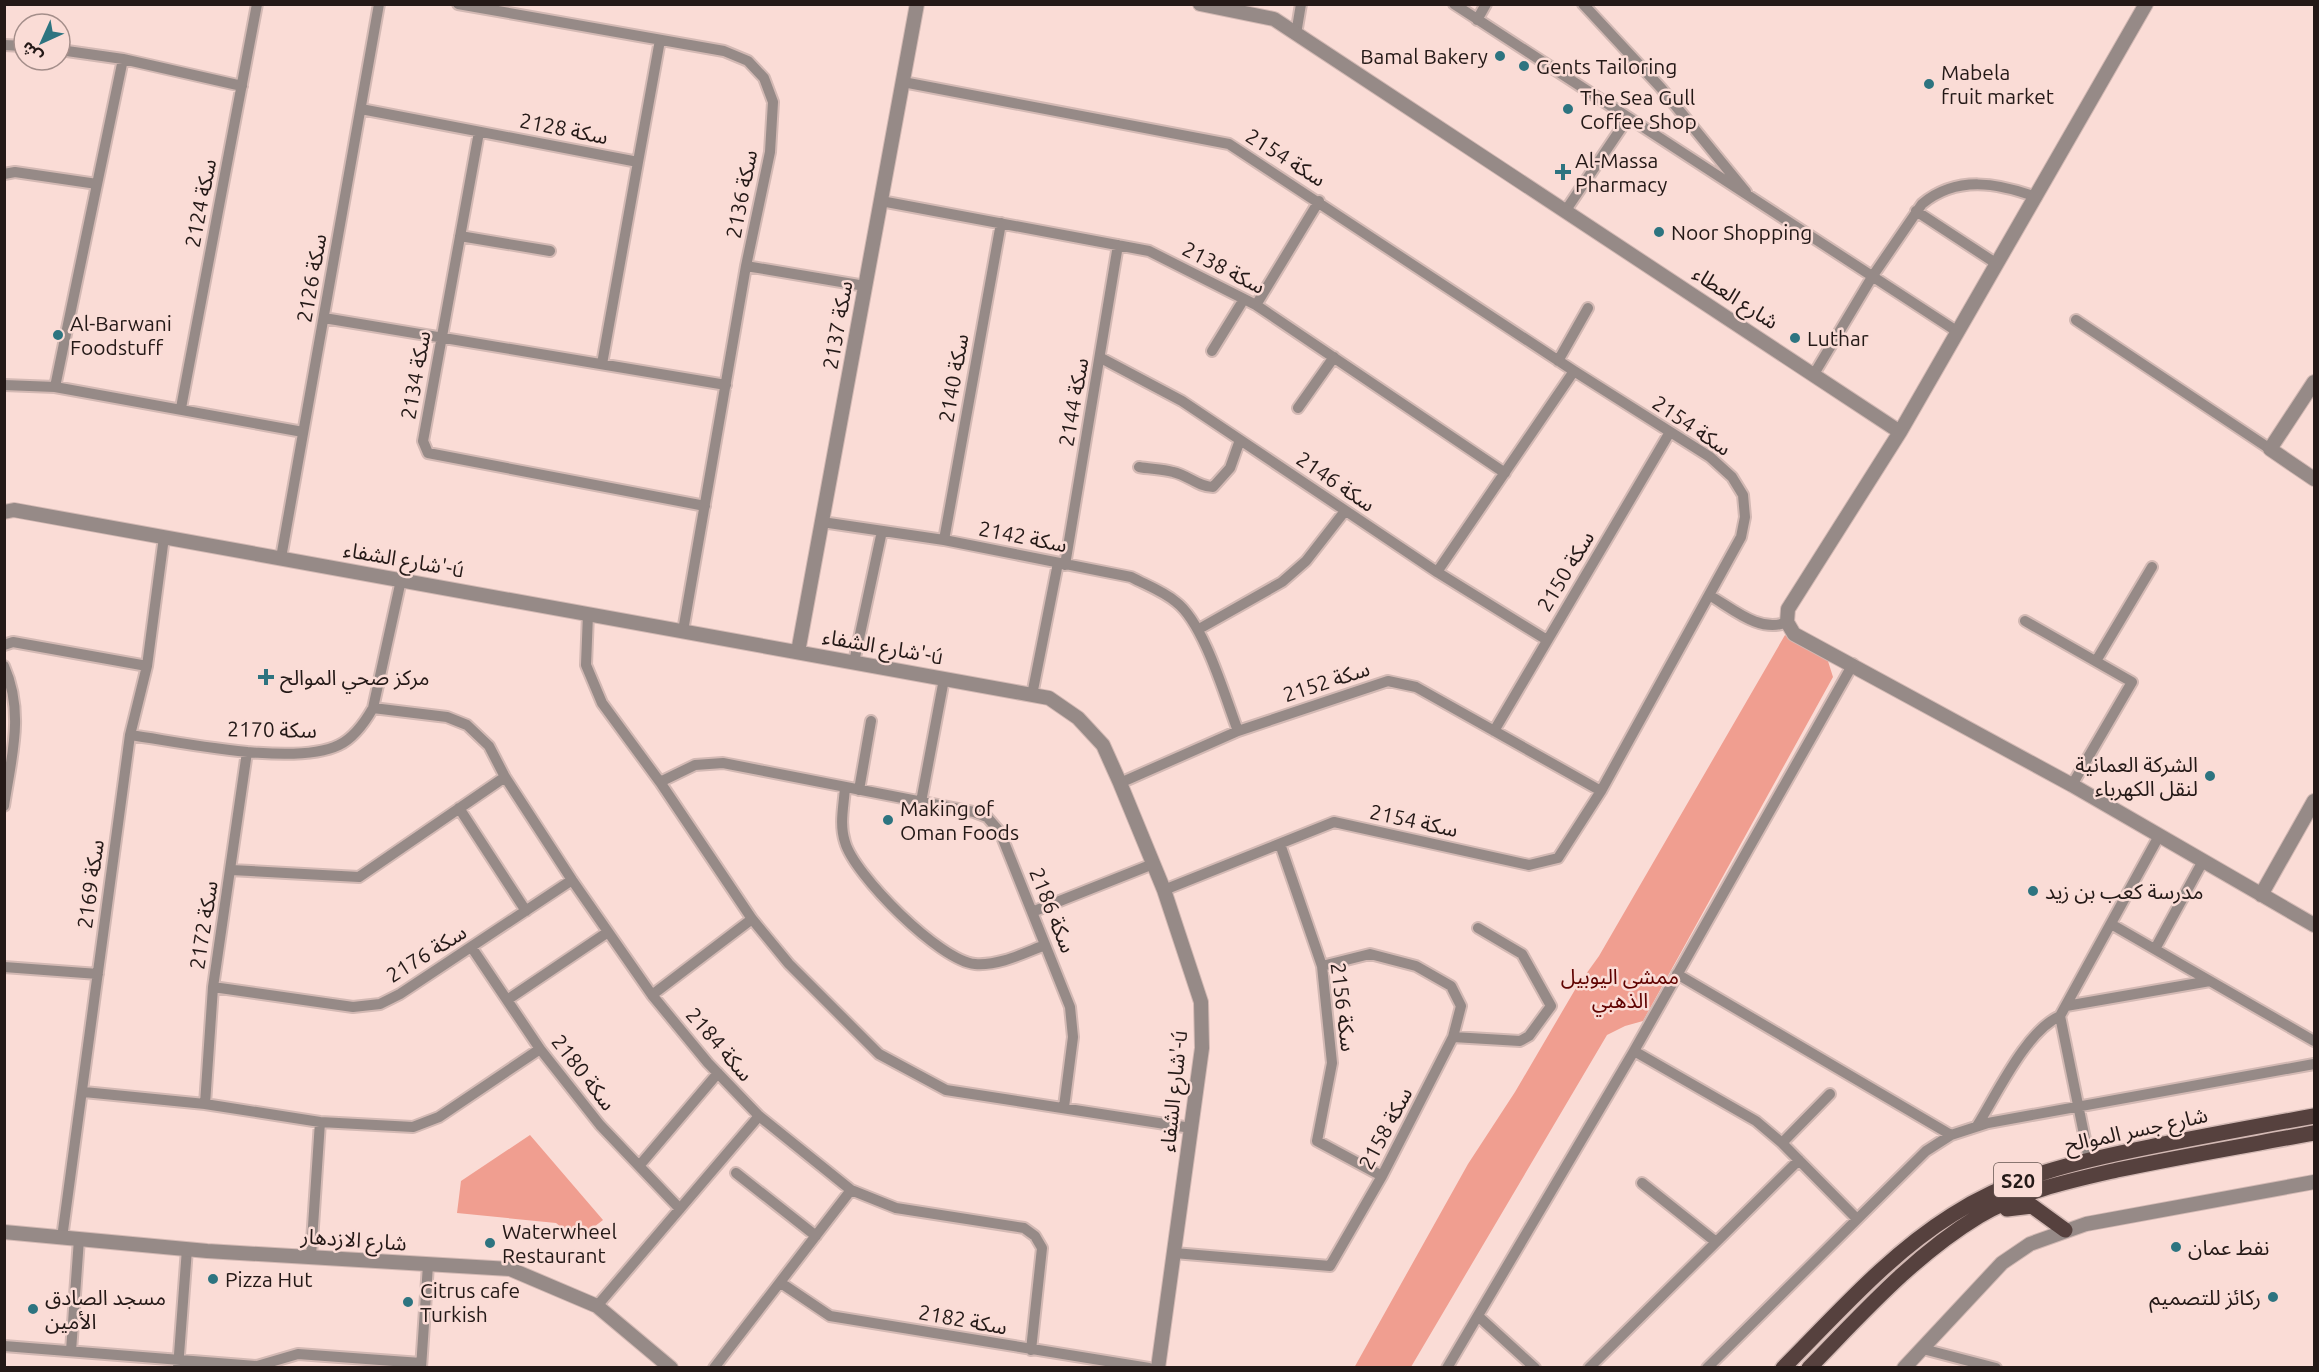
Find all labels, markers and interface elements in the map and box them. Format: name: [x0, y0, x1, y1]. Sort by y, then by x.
north arrow: [12, 12, 72, 72]
text: ش: [17, 38, 46, 67]
place label: Bamal Bakery: [1360, 44, 1488, 68]
marker: Bamal Bakery: [1493, 49, 1507, 63]
place label: Gents Tailoring: [1536, 54, 1677, 78]
marker: Gents Tailoring: [1517, 59, 1531, 73]
place label: Mabela fruit market: [1941, 60, 2054, 108]
marker: Mabela fruit market: [1922, 77, 1936, 91]
place label: The Sea Gull Coffee Shop: [1580, 85, 1697, 133]
marker: The Sea Gull Coffee Shop: [1561, 102, 1575, 116]
street label: سكة 2128: [518, 108, 610, 148]
street label: سكة 2154: [1242, 123, 1330, 191]
street label: سكة 2136: [721, 148, 761, 240]
place label: Al-Massa Pharmacy: [1575, 148, 1667, 196]
street label: سكة 2124: [180, 157, 220, 249]
marker: Al-Massa Pharmacy: [1556, 165, 1570, 179]
place label: Noor Shopping: [1671, 220, 1812, 244]
marker: Noor Shopping: [1652, 225, 1666, 239]
street label: سكة 2126: [291, 232, 331, 324]
street label: سكة 2138: [1179, 236, 1269, 298]
street label: شارع العطاء: [1687, 261, 1783, 337]
street label: سكة 2137: [817, 279, 857, 371]
place label: Al-Barwani Foodstuff: [70, 311, 172, 359]
place label: Luthar: [1807, 326, 1869, 350]
marker: Al-Barwani Foodstuff: [51, 328, 65, 342]
street label: سكة 2134: [395, 329, 435, 421]
marker: Luthar: [1788, 331, 1802, 345]
street label: سكة 2140: [933, 332, 973, 424]
street label: سكة 2144: [1053, 356, 1093, 448]
street label: سكة 2154: [1648, 390, 1736, 460]
street label: سكة 2146: [1292, 446, 1380, 516]
street label: سكة 2142: [977, 516, 1069, 556]
street label: سكة 2150: [1532, 526, 1598, 616]
street label: شارع الشفاء'-ú: [341, 537, 466, 585]
street label: شارع الشفاء'-ú: [820, 624, 945, 672]
street label: سكة 2152: [1280, 656, 1372, 706]
place label: مركز صحي الموالح: [280, 665, 429, 694]
marker: مركز صحي الموالح: [257, 668, 275, 686]
street label: سكة 2170: [227, 716, 317, 742]
place label: الشرکة العمانیة لنقل الکهرباء: [2075, 752, 2198, 801]
marker: الشرکة العمانیة لنقل الکهرباء: [2203, 769, 2217, 783]
place label: Making of Oman Foods: [900, 796, 1019, 844]
street label: سكة 2154: [1368, 799, 1460, 841]
marker: Making of Oman Foods: [881, 813, 895, 827]
street label: سكة 2169: [72, 838, 108, 930]
street label: سكة 2186: [1025, 864, 1081, 956]
street label: سكة 2172: [184, 879, 222, 971]
place label: مدرسة كعب بن زيد: [2045, 879, 2203, 904]
marker: مدرسة كعب بن زيد: [2026, 884, 2040, 898]
street label: سكة 2176: [382, 919, 470, 987]
street label: سكة 2156: [1327, 961, 1361, 1053]
park label: ممشى اليوبيل الذهبي: [1561, 964, 1679, 1017]
street label: سكة 2184: [682, 1002, 758, 1086]
street label: سكة 2180: [547, 1029, 621, 1115]
street label: شارع الشفاء'-ú: [1155, 1029, 1195, 1153]
street label: سكة 2158: [1353, 1083, 1417, 1173]
street label: شارع جسر الموالح: [2062, 1102, 2211, 1160]
road number: S20: [1994, 1163, 2042, 1197]
place label: Waterwheel Restaurant: [502, 1219, 617, 1267]
street label: شارع الازدهار: [299, 1223, 408, 1259]
place label: نفط عمان: [2188, 1235, 2270, 1260]
marker: Waterwheel Restaurant: [483, 1236, 497, 1250]
marker: نفط عمان: [2169, 1240, 2183, 1254]
place label: Pizza Hut: [225, 1267, 312, 1291]
marker: Pizza Hut: [206, 1272, 220, 1286]
place label: Citrus cafe Turkish: [420, 1278, 520, 1326]
place label: مسجد الصادق الأمين: [45, 1285, 166, 1334]
place label: ركائز للتصميم: [2149, 1285, 2261, 1313]
marker: ركائز للتصميم: [2266, 1290, 2280, 1304]
marker: Citrus cafe Turkish: [401, 1295, 415, 1309]
street label: سكة 2182: [917, 1299, 1009, 1339]
marker: مسجد الصادق الأمين: [26, 1302, 40, 1316]

